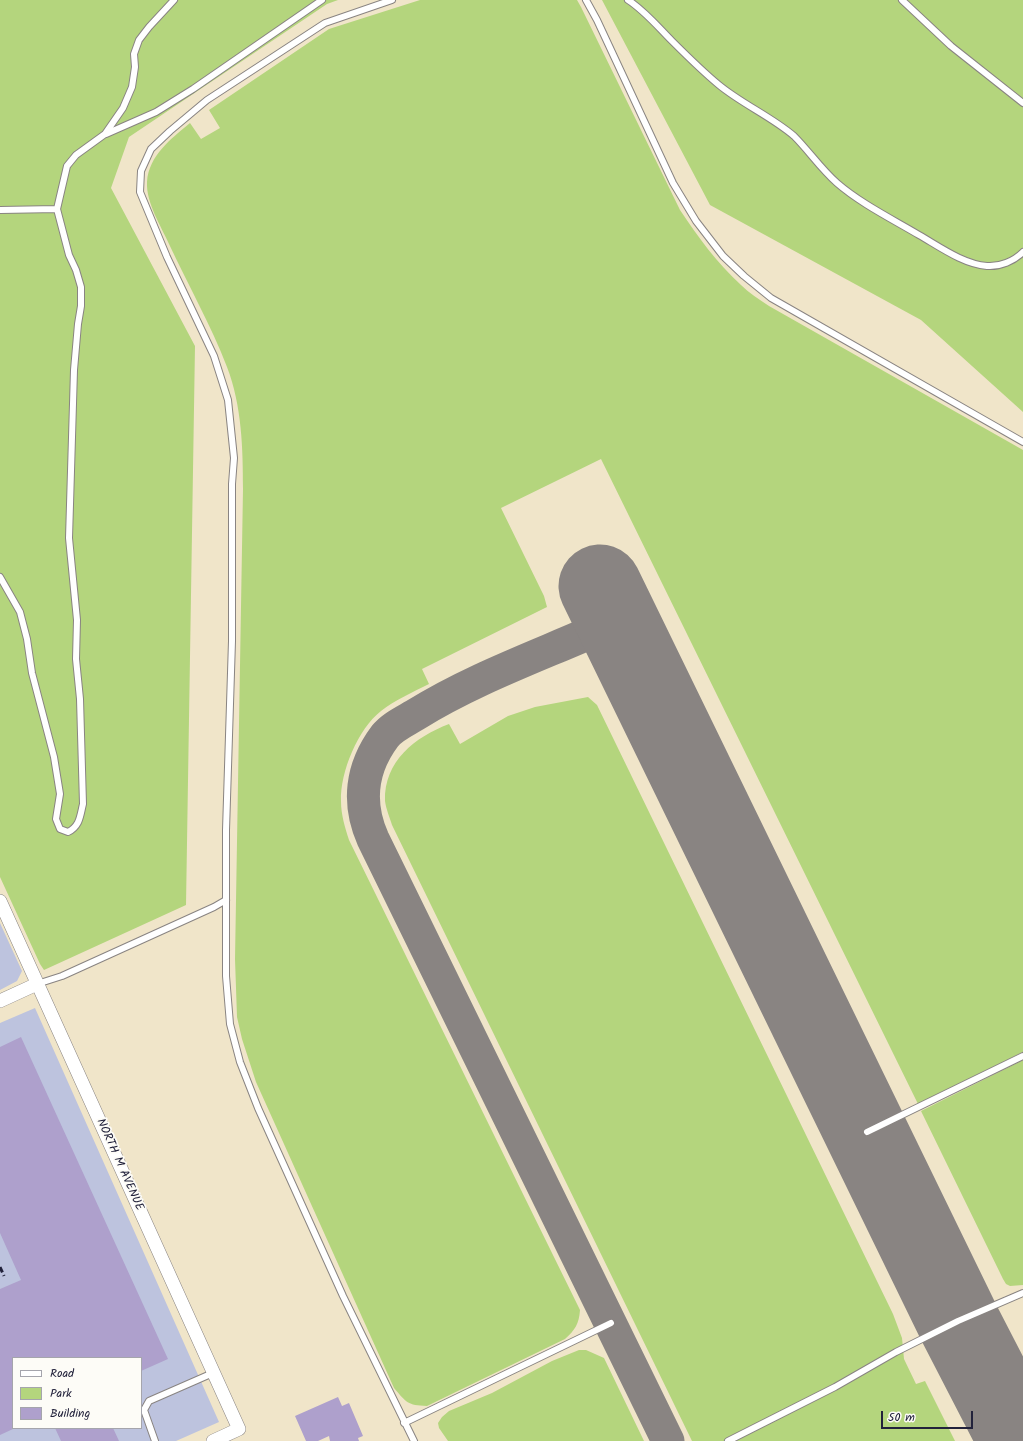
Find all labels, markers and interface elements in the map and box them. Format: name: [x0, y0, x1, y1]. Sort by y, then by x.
street label: NORTH M AVENUE: [92, 1117, 146, 1213]
legend: [12, 1357, 142, 1429]
text: Road: [50, 1364, 74, 1383]
text: Park: [50, 1384, 72, 1403]
scale bar: [883, 1403, 975, 1429]
text: Building: [50, 1404, 90, 1423]
text: 50 m: [888, 1408, 915, 1427]

